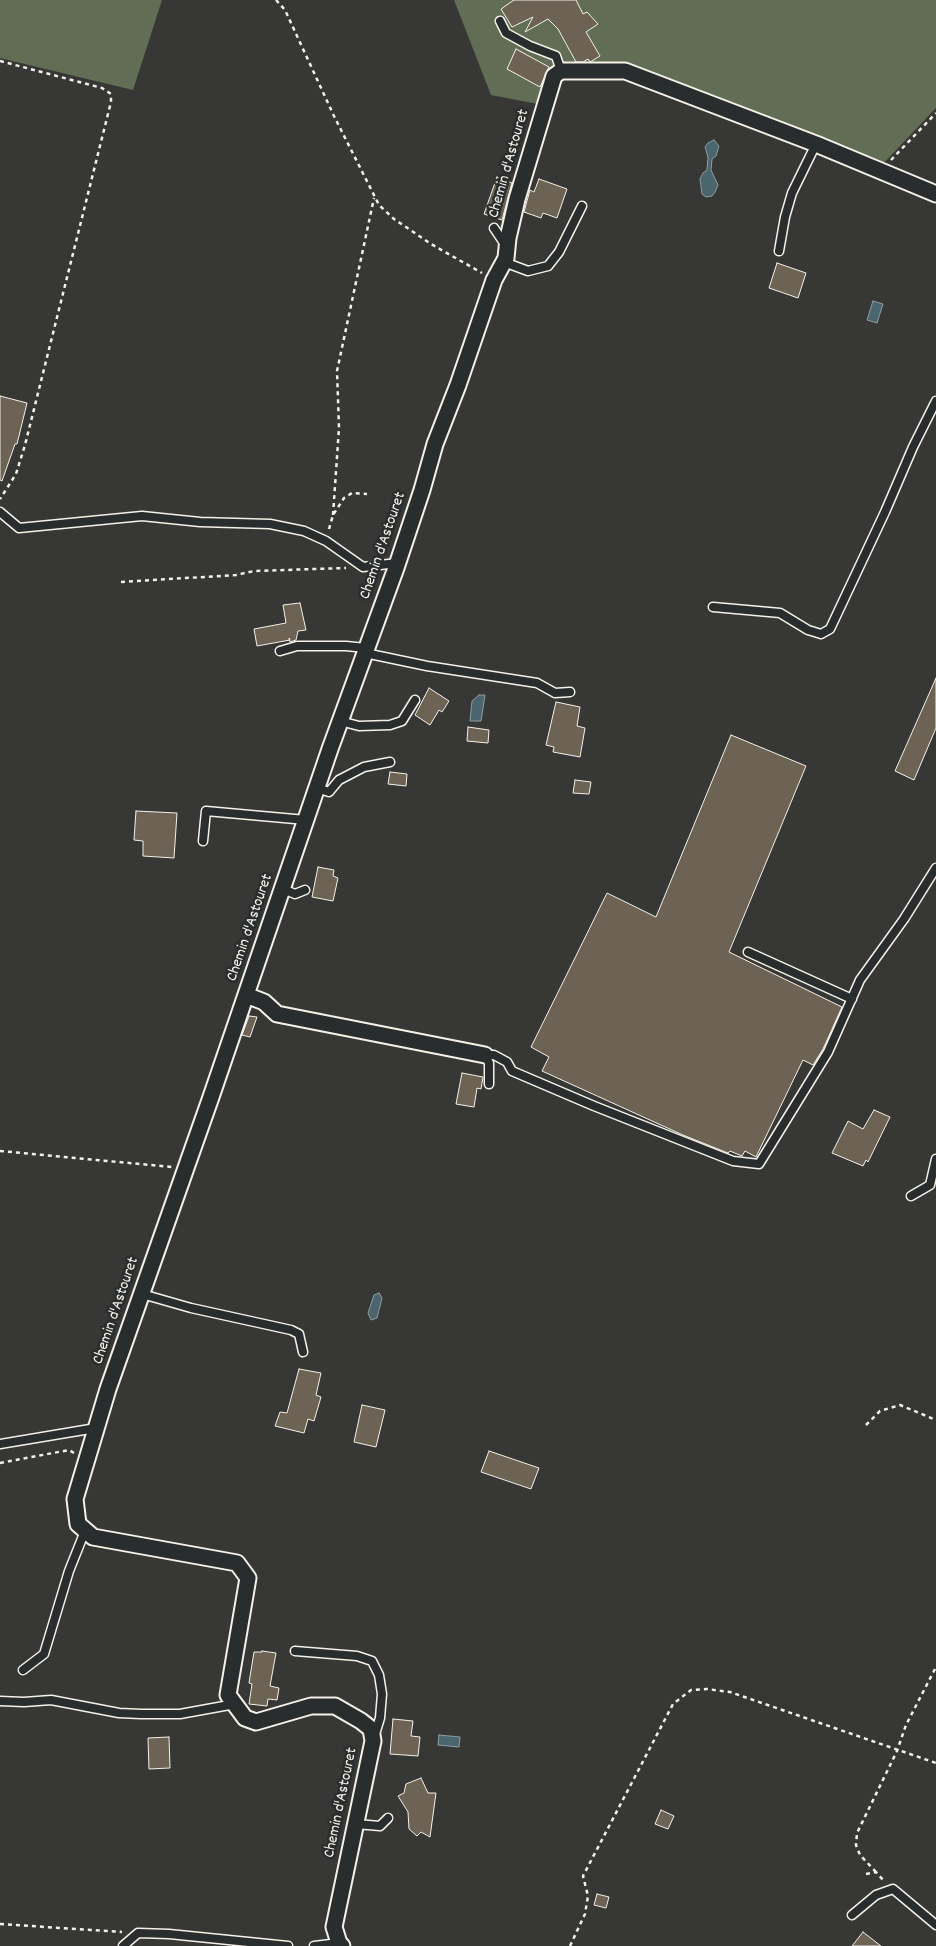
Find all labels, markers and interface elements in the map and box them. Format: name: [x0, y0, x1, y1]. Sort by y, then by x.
street label: Chemin d'Astouret: [485, 107, 535, 221]
street label: Chemin d'Astouret: [357, 490, 411, 602]
street label: Chemin d'Astouret: [224, 872, 278, 984]
street label: Chemin d'Astouret: [90, 1255, 144, 1367]
street label: Chemin d'Astouret: [321, 1746, 363, 1860]

